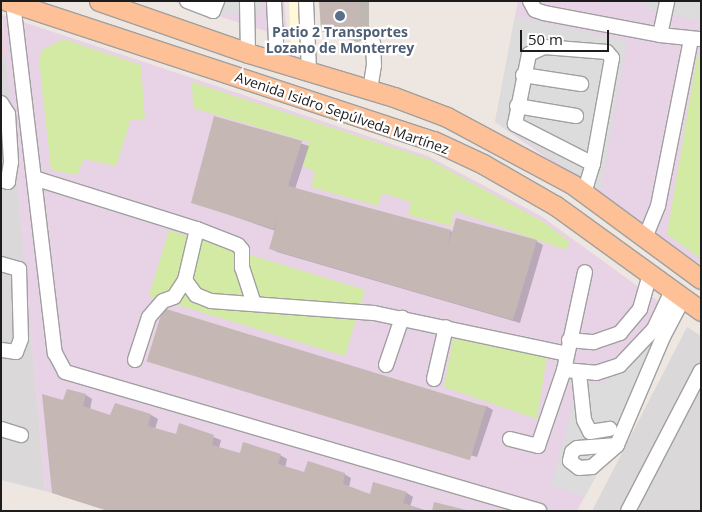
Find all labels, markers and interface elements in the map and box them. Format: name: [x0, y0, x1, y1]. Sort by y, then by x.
marker: Patio 2 Transportes Lozano de Monterrey: [334, 10, 346, 22]
scale bar: [522, 20, 611, 52]
place label: Patio 2 Transportes Lozano de Monterrey: [266, 24, 414, 56]
text: 50 m: [528, 29, 563, 49]
street label: Avenida Isidro Sepúlveda Martínez: [233, 68, 451, 158]

